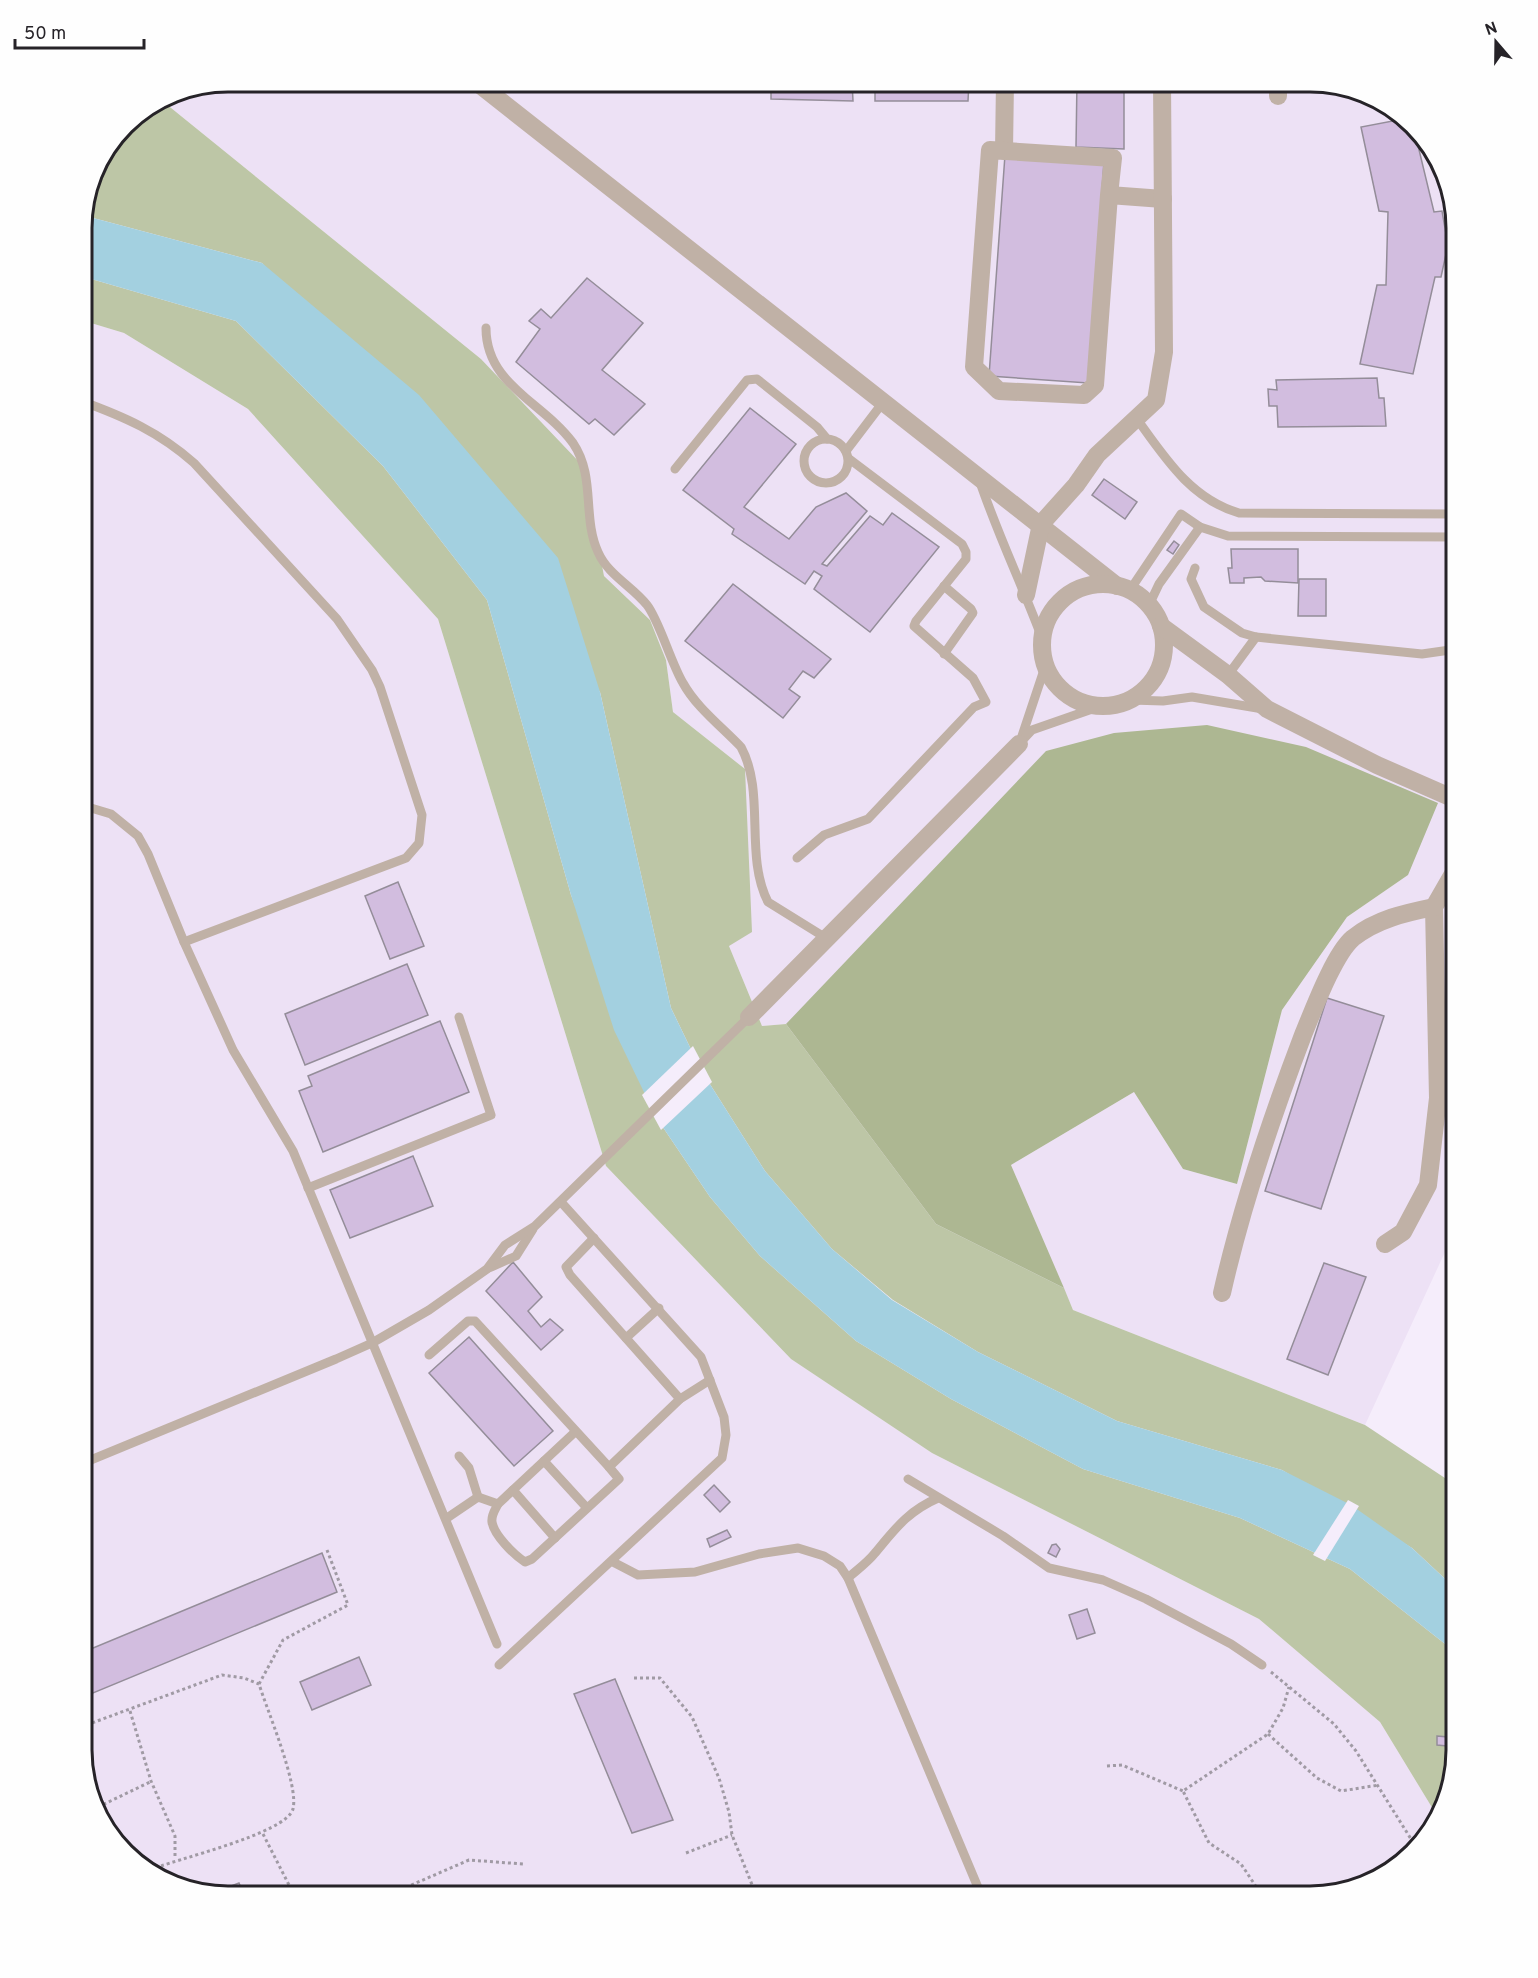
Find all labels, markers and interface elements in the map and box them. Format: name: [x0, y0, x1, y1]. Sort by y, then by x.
scale bar: [15, 12, 144, 50]
north arrow: [1466, 12, 1526, 72]
text: N: [1483, 18, 1500, 41]
text: 50 m: [24, 23, 66, 46]

